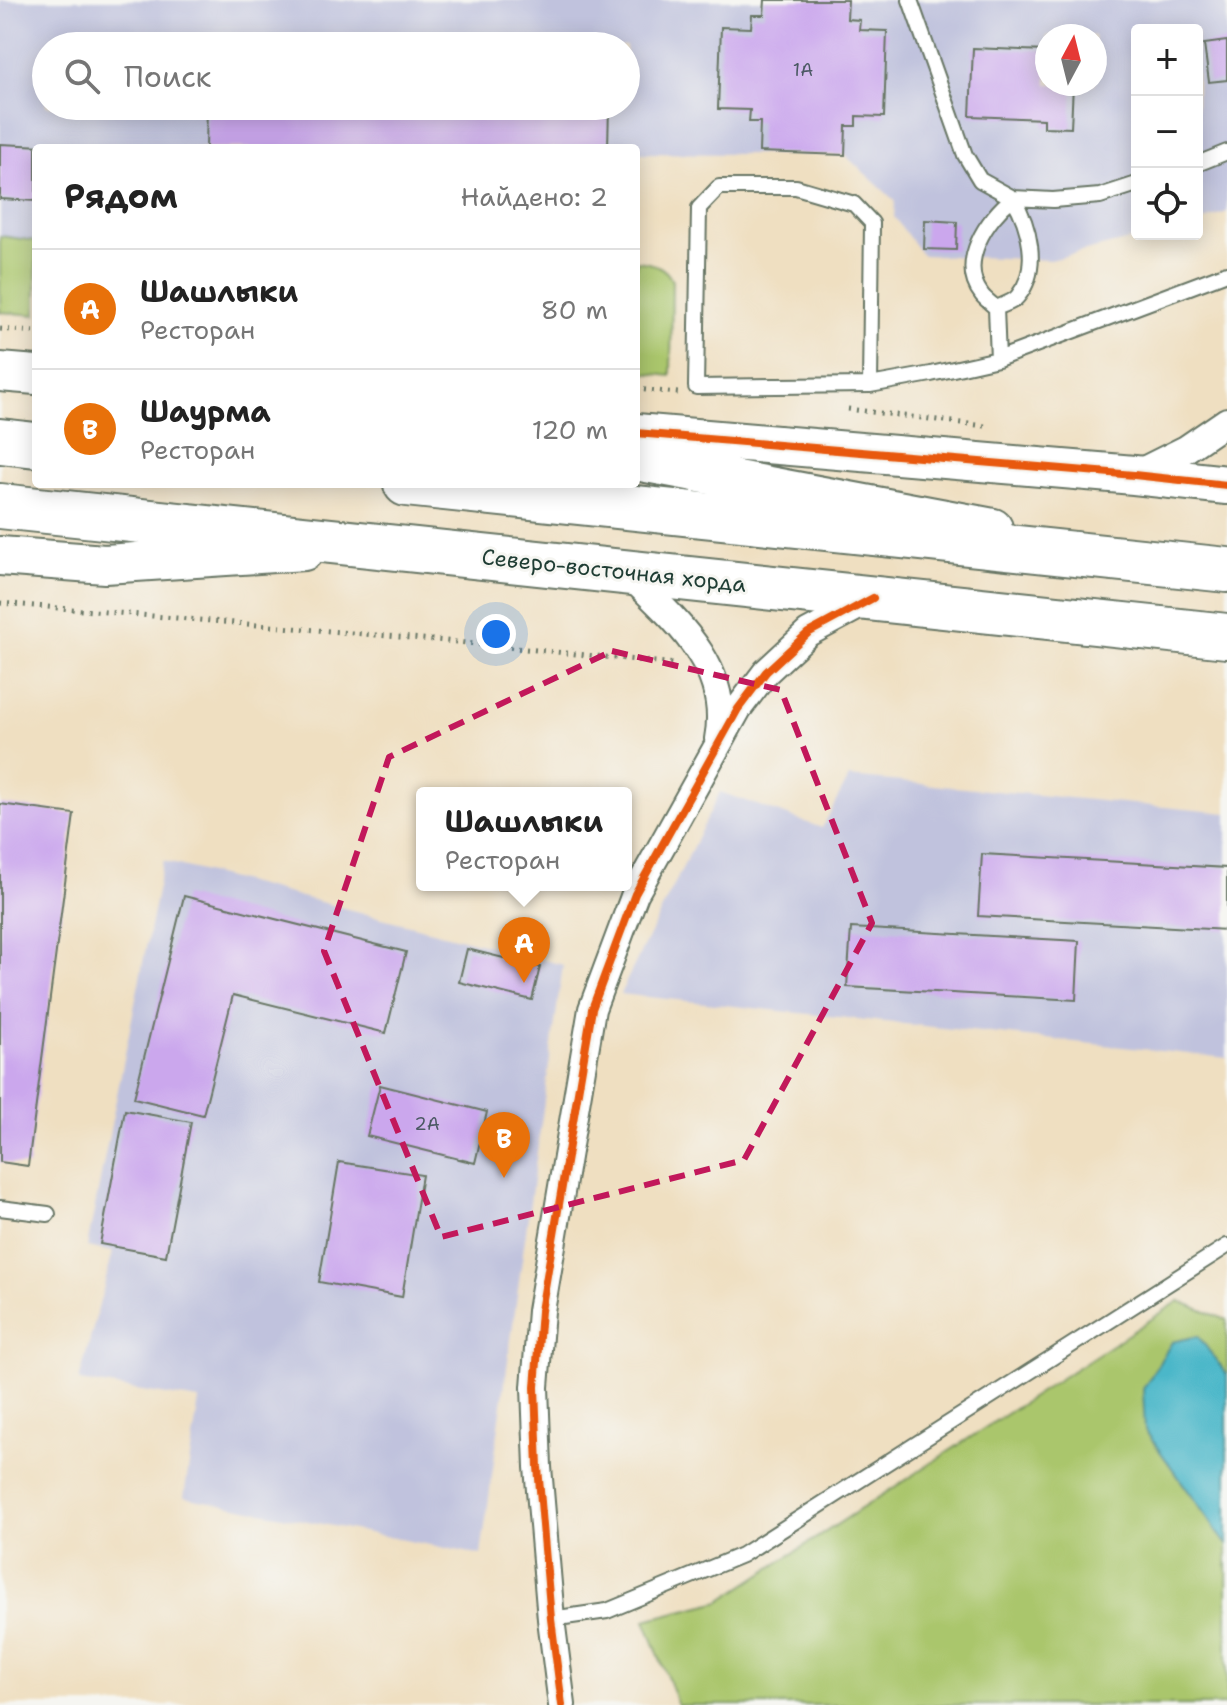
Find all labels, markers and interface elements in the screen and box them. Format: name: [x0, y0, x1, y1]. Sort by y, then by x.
north arrow: [1035, 24, 1107, 96]
map controls: [1131, 24, 1203, 240]
button: +: [1131, 24, 1203, 96]
search box: [32, 32, 640, 120]
icon: search: [60, 54, 104, 98]
text: Поиск: [124, 56, 212, 97]
house number: 1А: [793, 58, 813, 82]
button: −: [1131, 96, 1203, 168]
button: locate: [1131, 168, 1203, 240]
text: Рядом: [64, 173, 178, 219]
text: Найдено: 2: [461, 179, 608, 214]
text: Шашлыки: [140, 271, 298, 312]
text: A: [80, 292, 100, 327]
text: 80 m: [541, 292, 608, 327]
text: Ресторан: [140, 312, 255, 347]
text: Шаурма: [140, 391, 271, 432]
text: B: [82, 412, 98, 447]
text: 120 m: [532, 412, 608, 447]
text: Ресторан: [140, 432, 255, 467]
street label: Северо-восточная хорда: [480, 542, 748, 599]
your location: [476, 614, 516, 654]
popup: [416, 787, 632, 891]
text: Шашлыки: [445, 801, 603, 842]
text: Ресторан: [445, 842, 560, 877]
pin: A: [498, 917, 550, 983]
house number: 2А: [414, 1112, 440, 1136]
pin: B: [478, 1112, 530, 1178]

